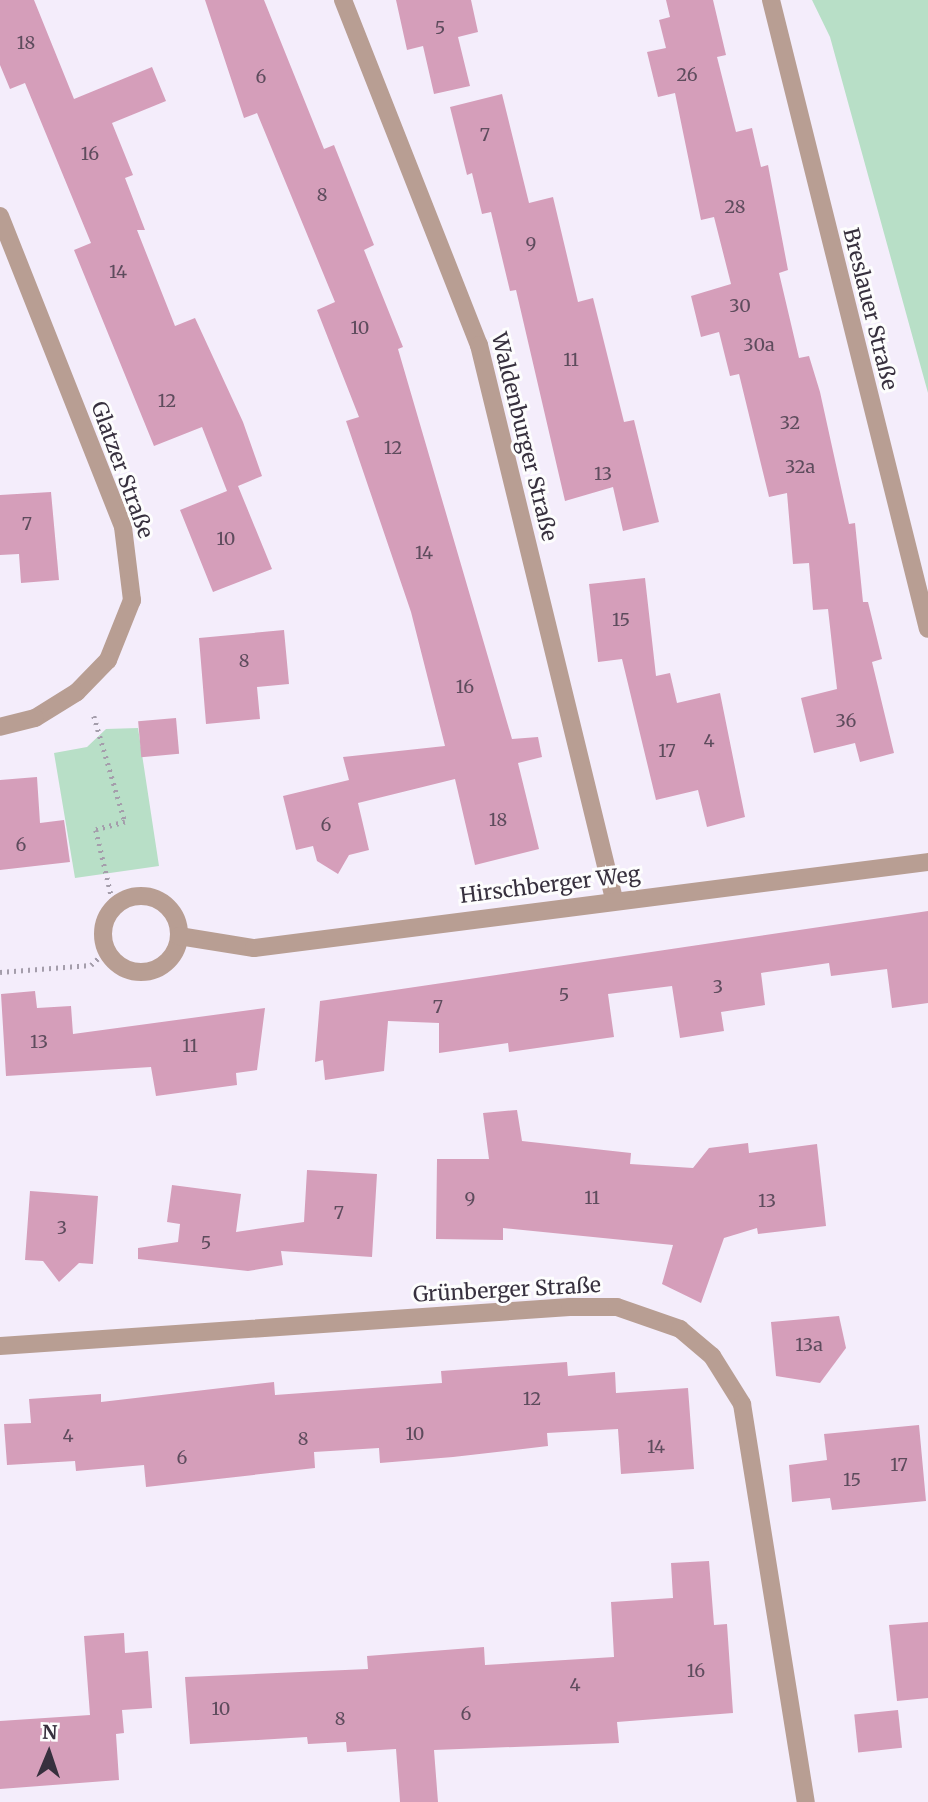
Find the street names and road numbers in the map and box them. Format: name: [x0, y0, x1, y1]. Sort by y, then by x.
street label: Breslauer Straße: [838, 225, 902, 393]
street label: Waldenburger Straße: [486, 330, 562, 544]
street label: Glatzer Straße: [86, 398, 158, 542]
street label: Hirschberger Weg: [458, 861, 642, 909]
street label: Grünberger Straße: [412, 1272, 602, 1308]

